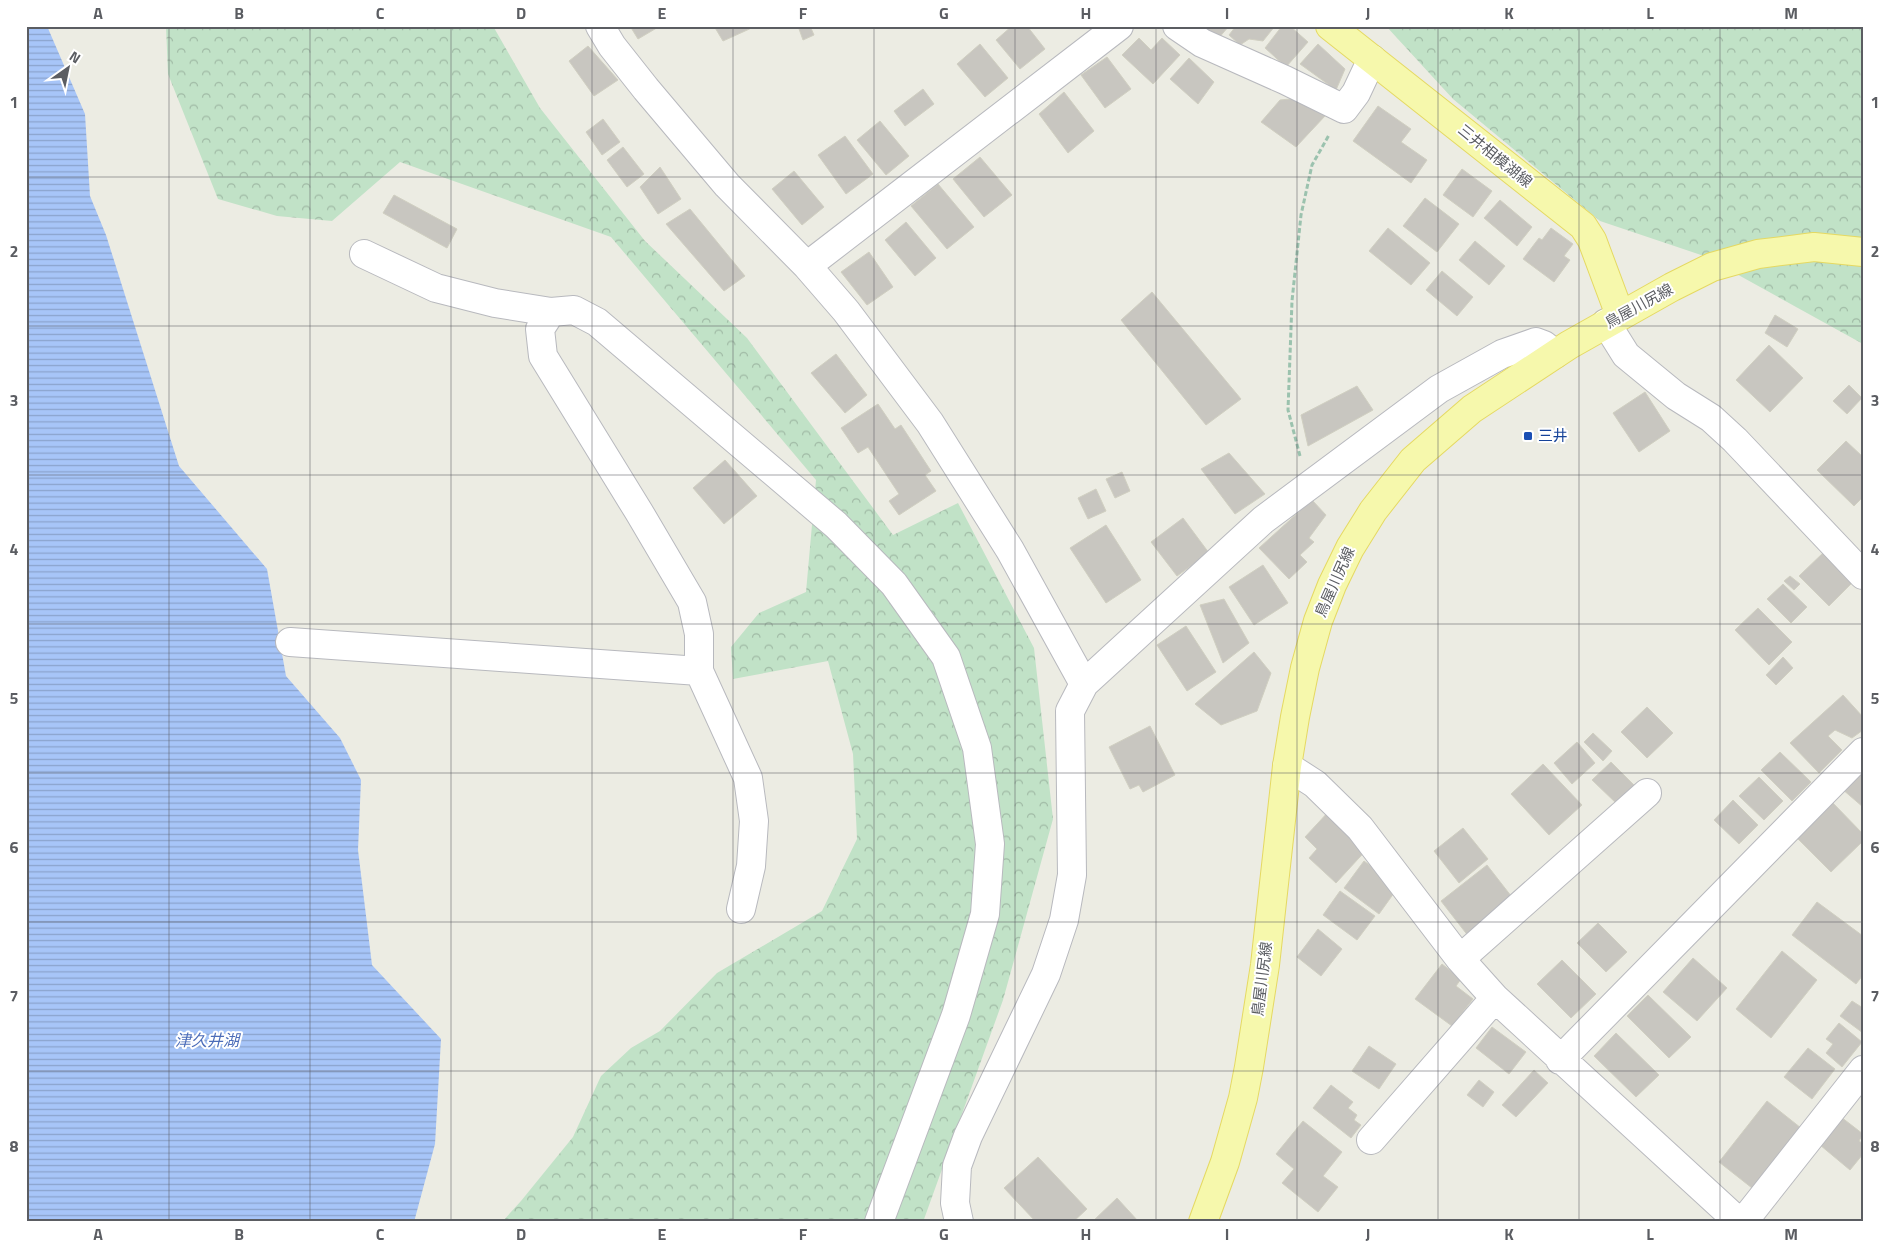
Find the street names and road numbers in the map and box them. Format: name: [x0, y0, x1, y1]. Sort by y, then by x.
street label: 三井相模湖線: [1453, 118, 1538, 193]
street label: 鳥屋川尻線: [1600, 277, 1677, 334]
street label: 鳥屋川尻線: [1309, 543, 1360, 621]
street label: 鳥屋川尻線: [1246, 940, 1277, 1018]

